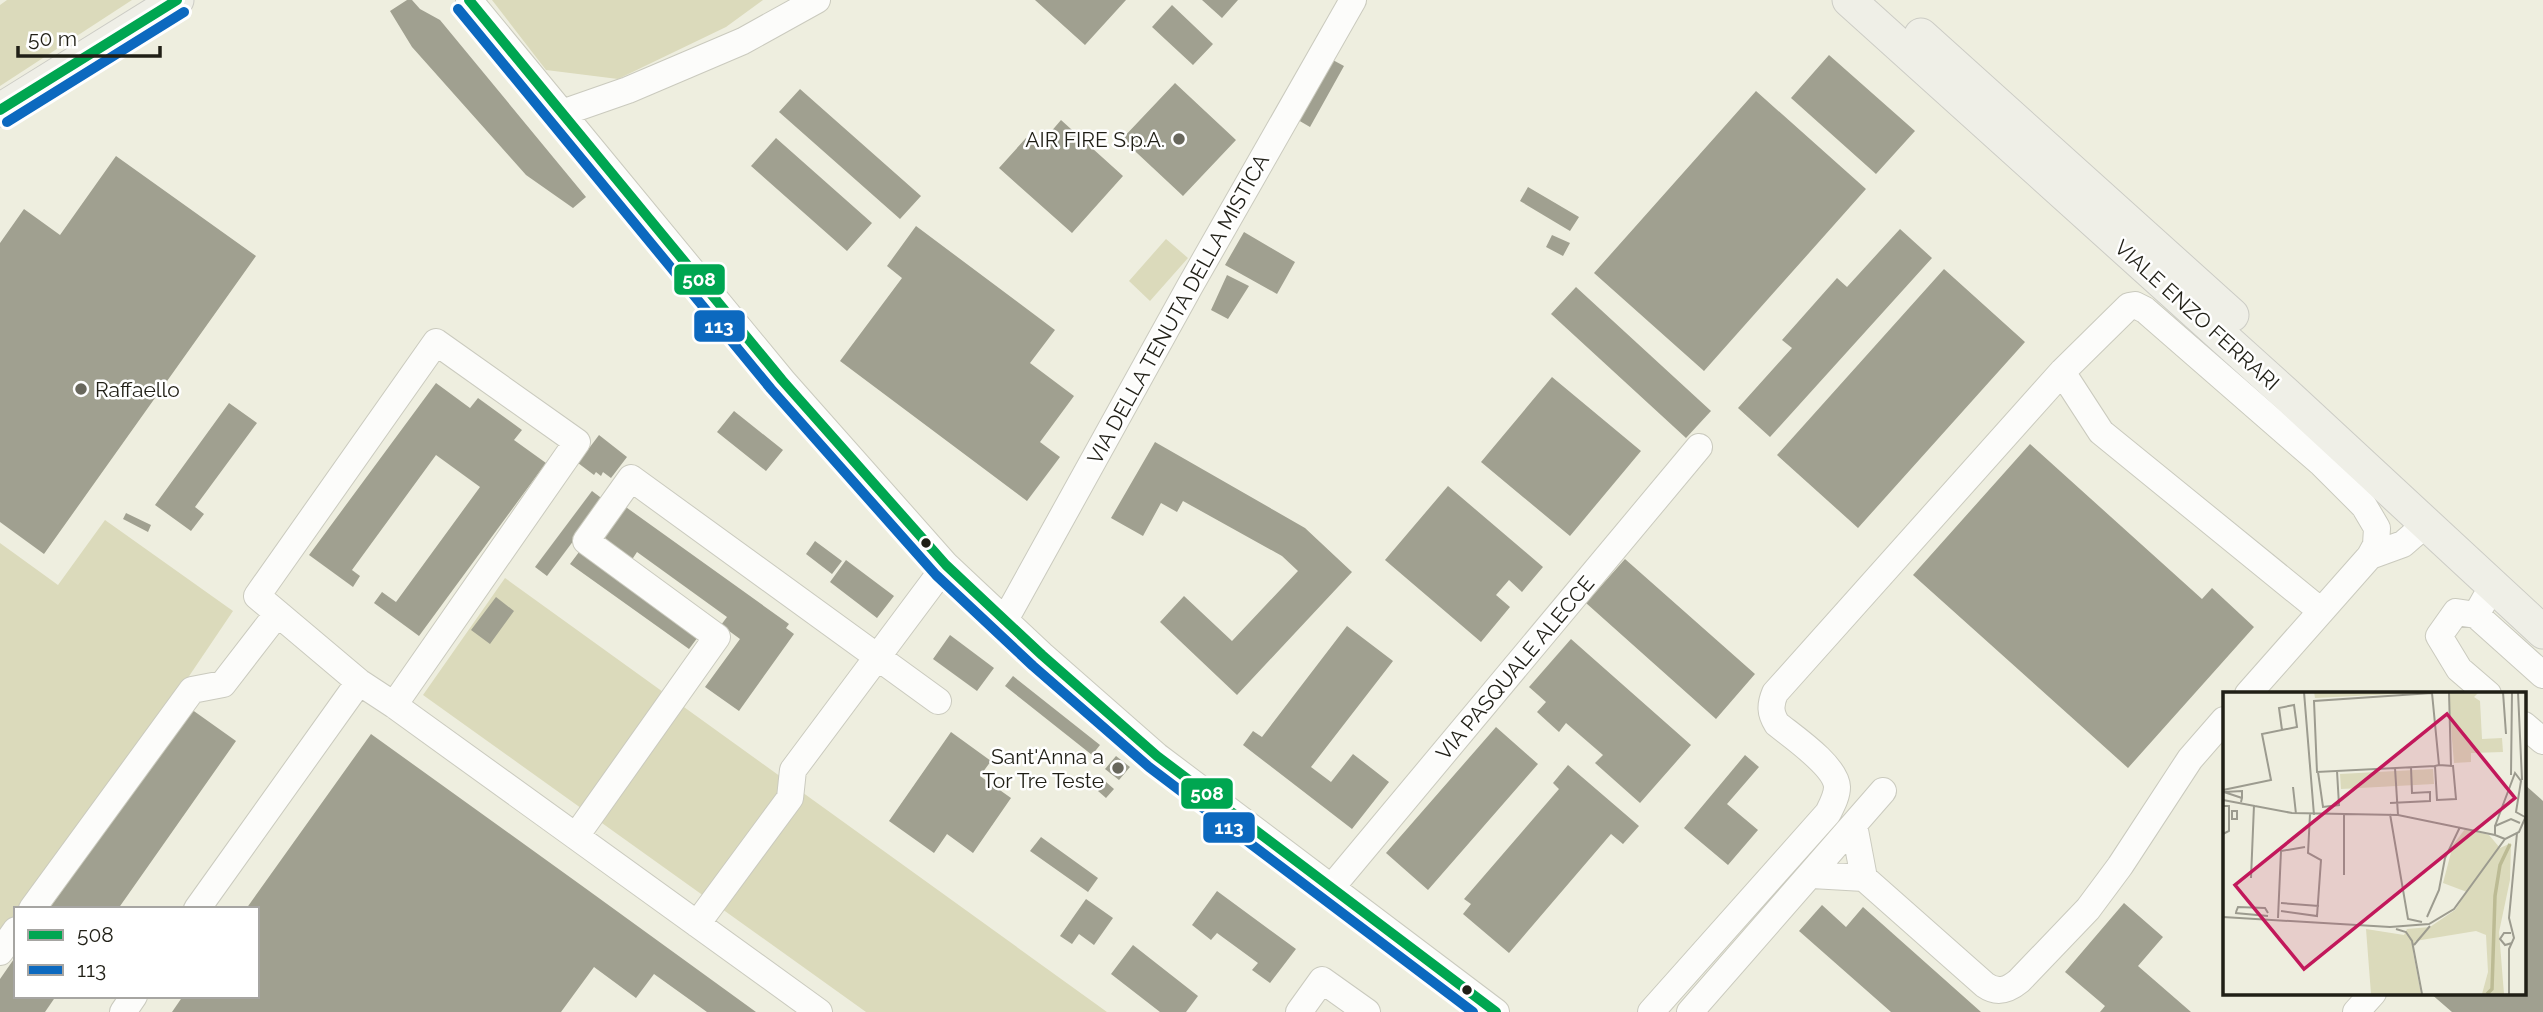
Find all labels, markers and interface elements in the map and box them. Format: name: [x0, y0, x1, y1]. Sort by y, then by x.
scale bar: [18, 14, 159, 58]
text: 50 m: [28, 26, 77, 51]
place label: AIR FIRE S.p.A.: [1025, 127, 1165, 152]
marker: AIR FIRE S.p.A.: [1171, 131, 1187, 147]
street label: VIA DELLA TENUTA DELLA MISTICA: [1082, 150, 1274, 468]
street label: VIALE ENZO FERRARI: [2110, 235, 2284, 395]
line badge: 508: [673, 263, 726, 296]
text: 508: [682, 268, 716, 290]
line badge: 113: [693, 309, 746, 343]
text: 113: [704, 315, 734, 337]
place label: Raffaello: [95, 377, 180, 402]
marker: Raffaello: [73, 381, 89, 397]
unlabelled marker: [919, 536, 933, 550]
street label: VIA PASQUALE ALECCE: [1431, 571, 1599, 765]
inset map: [2223, 692, 2526, 995]
place label: Sant'Anna a Tor Tre Teste: [982, 744, 1104, 793]
marker: Sant'Anna a Tor Tre Teste: [1110, 760, 1126, 776]
line badge: 508: [1180, 777, 1234, 810]
text: 508: [1190, 782, 1224, 804]
line badge: 113: [1202, 811, 1256, 844]
text: 113: [1214, 816, 1244, 838]
legend: [14, 907, 259, 998]
text: 508: [77, 922, 114, 947]
text: 113: [77, 957, 106, 982]
unlabelled marker: [1460, 983, 1474, 997]

